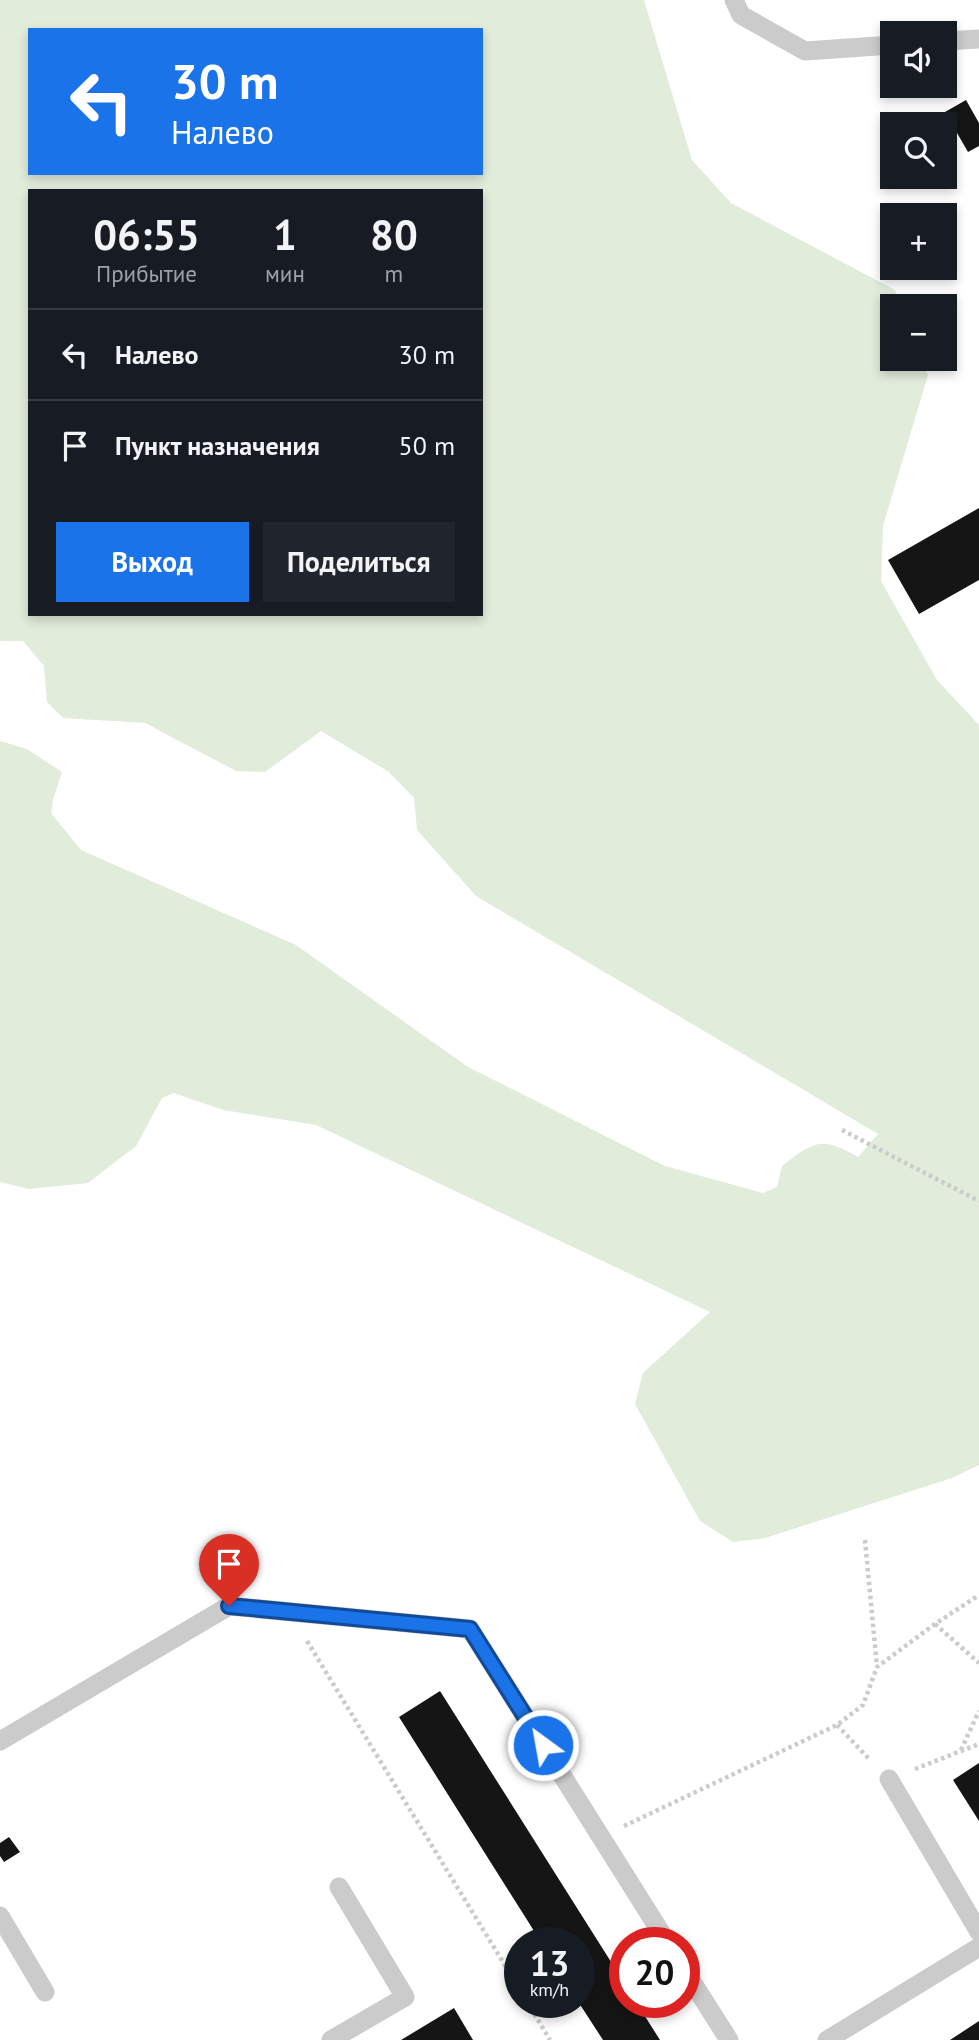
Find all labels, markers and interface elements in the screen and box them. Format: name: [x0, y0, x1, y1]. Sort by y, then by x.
map controls: [880, 21, 957, 371]
button: sound: [880, 21, 957, 98]
text: 30 m: [171, 49, 278, 113]
icon: left: [56, 56, 147, 147]
text: Налево: [171, 111, 274, 153]
button: search: [880, 112, 957, 189]
button: +: [880, 203, 957, 280]
text: 06:55: [93, 207, 200, 262]
text: 1: [273, 207, 297, 262]
text: 80: [370, 207, 418, 262]
text: Прибытие: [96, 259, 197, 288]
text: мин: [265, 259, 305, 288]
text: m: [385, 259, 403, 288]
button: −: [880, 294, 957, 371]
icon: left: [56, 336, 94, 374]
text: Налево: [115, 338, 199, 371]
text: 30 m: [399, 338, 455, 371]
icon: arrive: [56, 427, 94, 465]
text: Пункт назначения: [115, 429, 320, 462]
text: 50 m: [399, 429, 455, 462]
button: Выход: [56, 522, 249, 602]
button: Поделиться: [263, 522, 455, 602]
pin: [199, 1534, 259, 1606]
icon: arrive: [210, 1545, 248, 1583]
position arrow: [506, 1708, 580, 1782]
speed limit sign: 20: [609, 1927, 700, 2018]
text: 13: [530, 1940, 569, 1986]
text: km/h: [530, 1978, 569, 2001]

